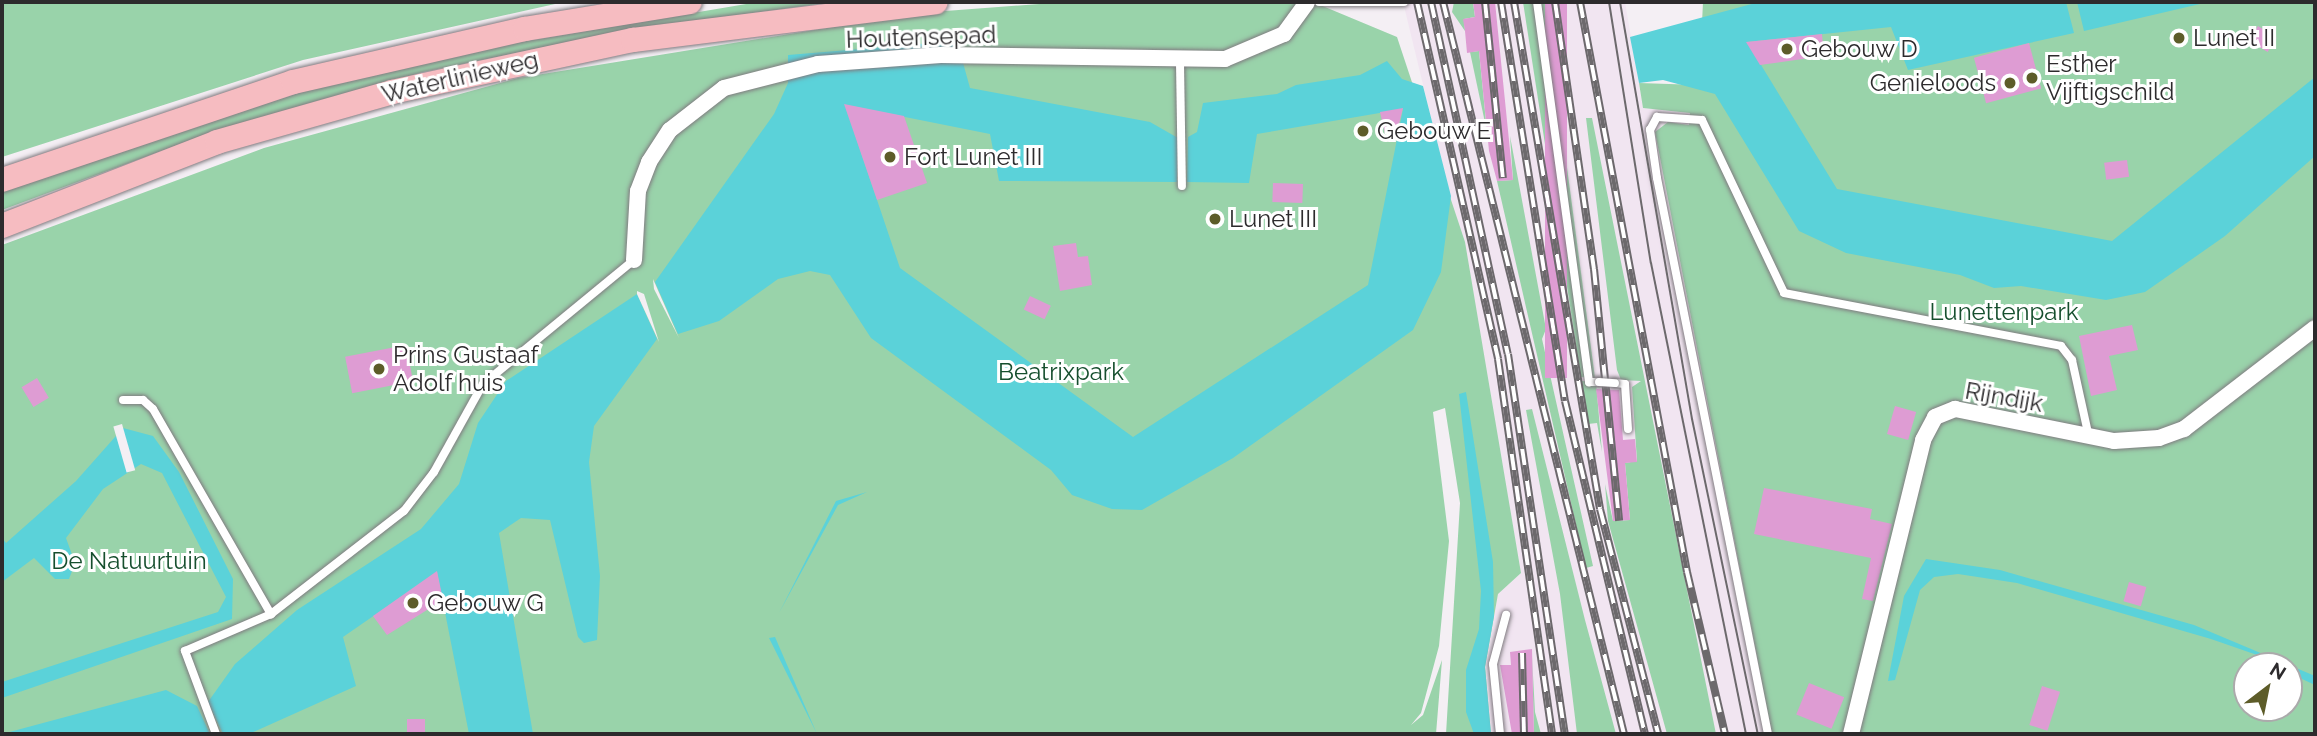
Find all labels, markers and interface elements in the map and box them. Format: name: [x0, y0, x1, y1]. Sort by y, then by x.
street label: Houtensepad: [845, 20, 997, 54]
place label: Lunet II: [2193, 24, 2275, 52]
marker: Lunet II: [2171, 30, 2187, 46]
place label: Gebouw D: [1801, 35, 1918, 63]
marker: Gebouw D: [1779, 41, 1795, 57]
street label: Waterlinieweg: [379, 45, 541, 109]
place label: Esther Vijftigschild: [2046, 50, 2174, 106]
place label: Genieloods: [1870, 69, 1996, 97]
marker: Esther Vijftigschild: [2024, 70, 2040, 86]
marker: Genieloods: [2002, 75, 2018, 91]
place label: Gebouw E: [1377, 117, 1492, 145]
marker: Gebouw E: [1355, 123, 1371, 139]
place label: Fort Lunet III: [904, 143, 1042, 171]
marker: Fort Lunet III: [882, 149, 898, 165]
place label: Lunet III: [1229, 205, 1317, 233]
marker: Lunet III: [1207, 211, 1223, 227]
park label: Lunettenpark: [1929, 298, 2079, 326]
place label: Prins Gustaaf Adolf huis: [393, 341, 538, 397]
park label: Beatrixpark: [998, 358, 1124, 386]
marker: Prins Gustaaf Adolf huis: [371, 361, 387, 377]
street label: Rijndijk: [1963, 376, 2045, 418]
park label: De Natuurtuin: [51, 547, 207, 575]
place label: Gebouw G: [427, 589, 544, 617]
marker: Gebouw G: [405, 595, 421, 611]
north arrow: [2233, 652, 2303, 722]
text: N: [2266, 658, 2290, 684]

